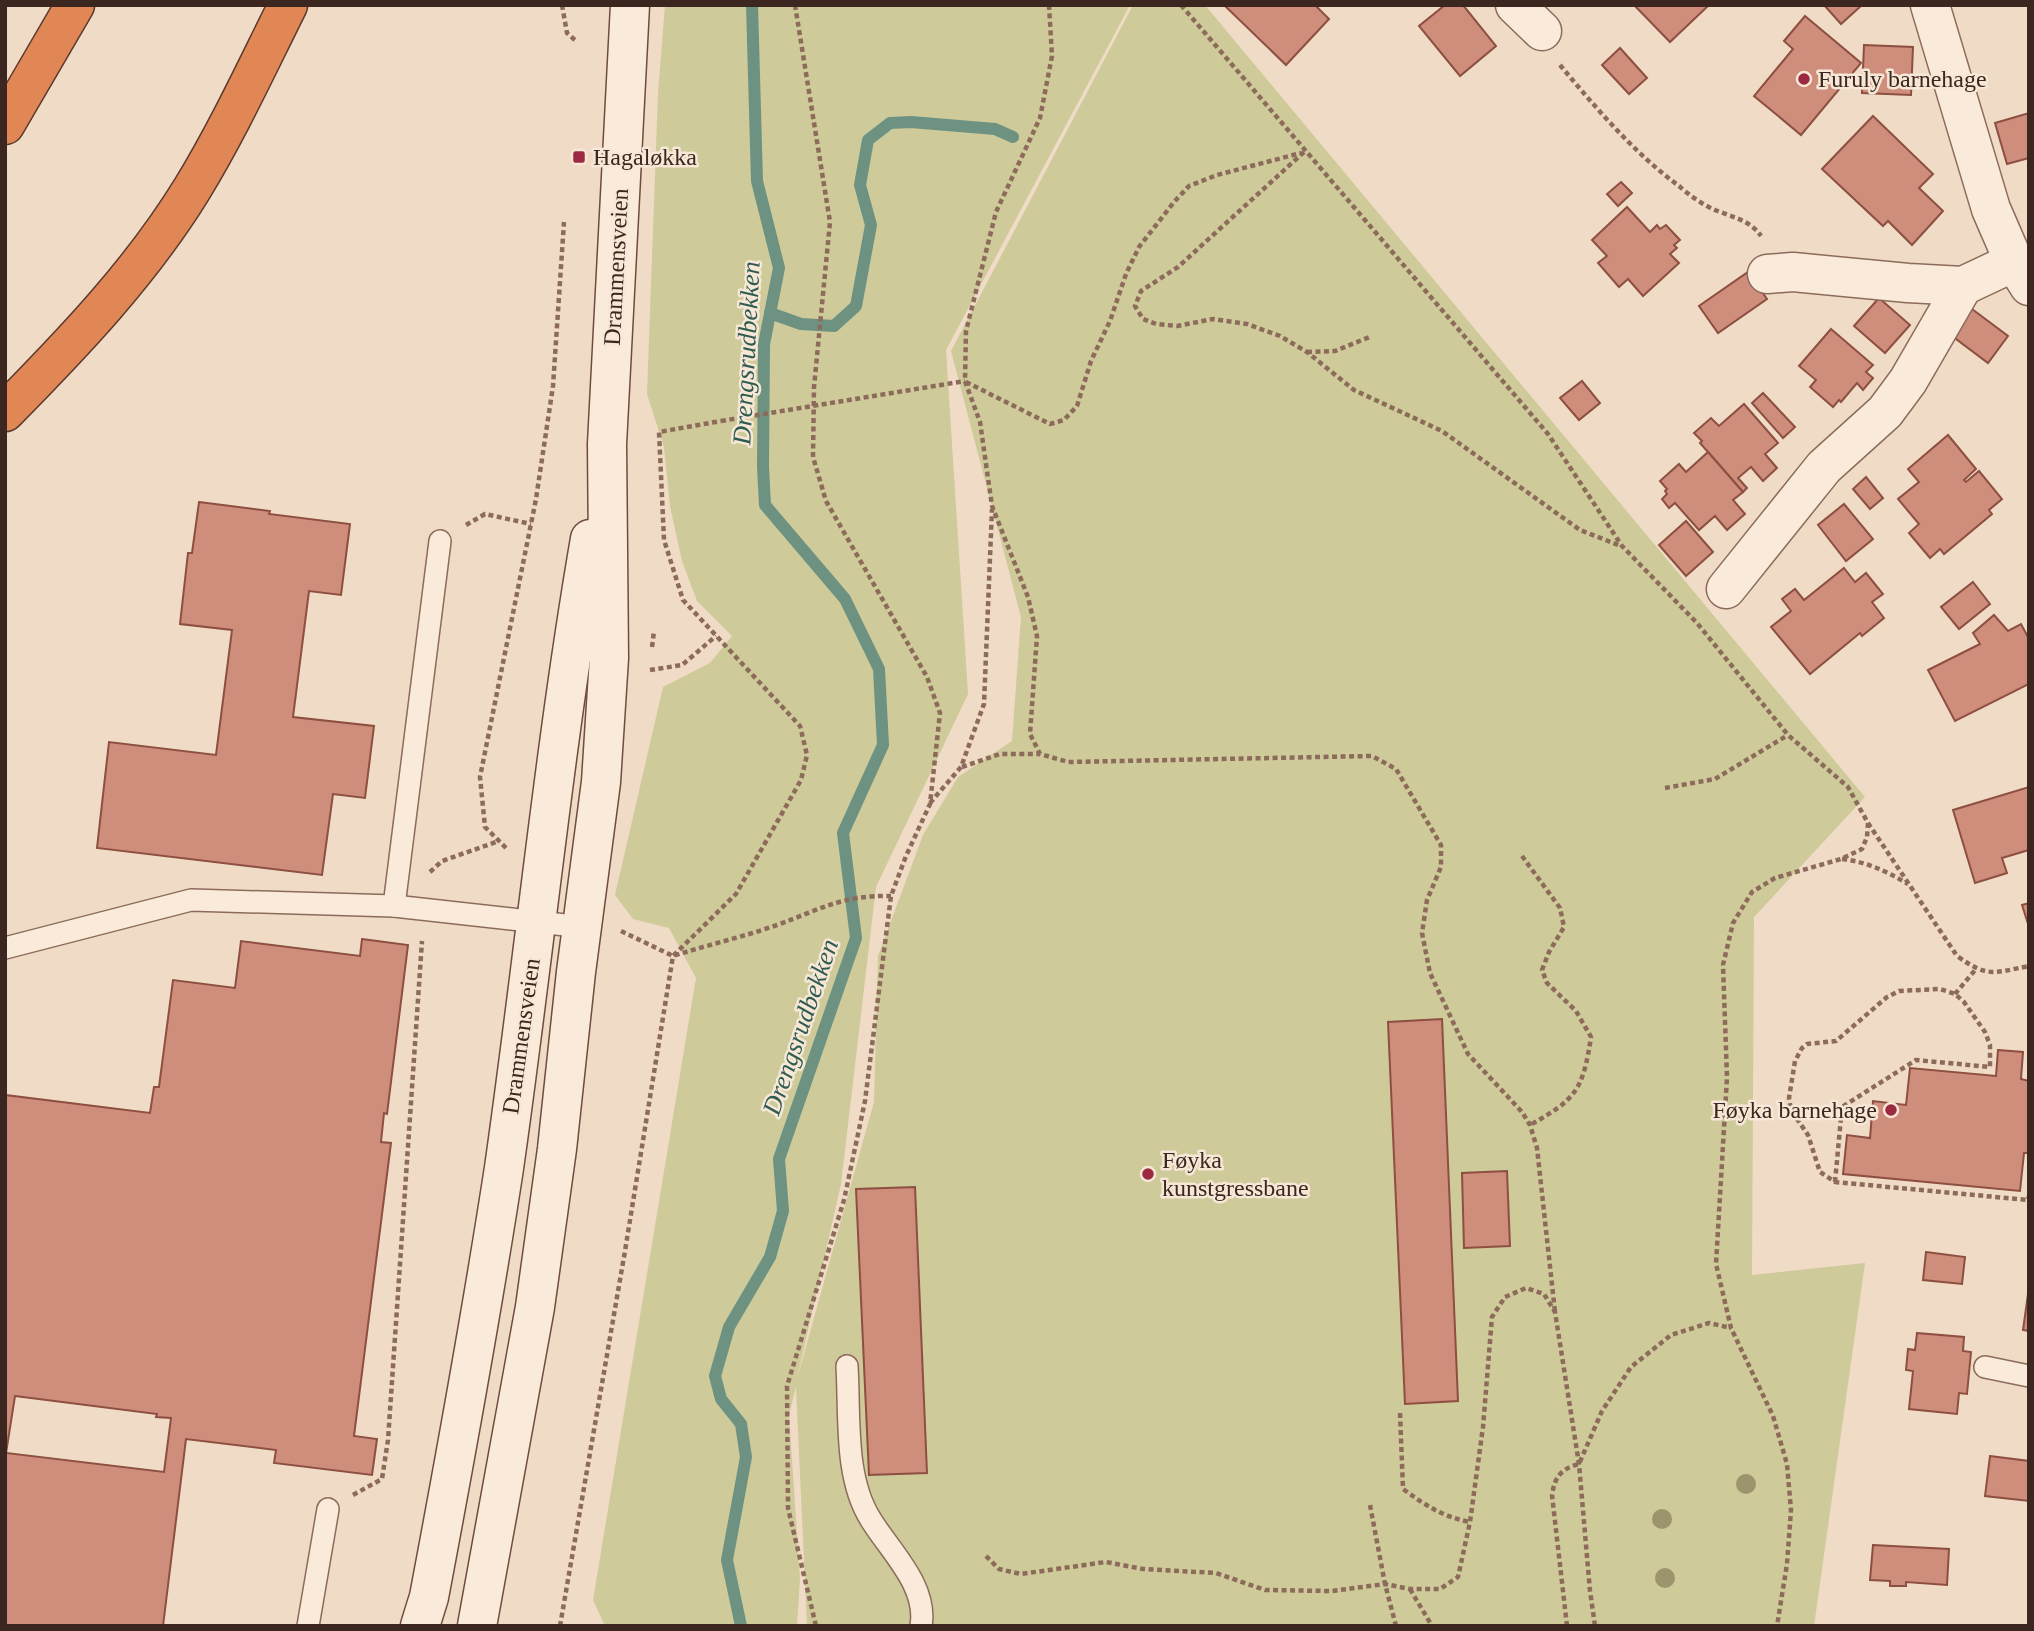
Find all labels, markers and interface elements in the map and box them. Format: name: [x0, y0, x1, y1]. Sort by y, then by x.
place label: Furuly barnehage: [1818, 66, 1987, 92]
marker: Furuly barnehage: [1796, 71, 1812, 87]
place label: Hagaløkka: [593, 144, 697, 170]
marker: Hagaløkka: [571, 149, 587, 165]
street label: Drammensveien: [599, 188, 633, 346]
water label: Drengsrudbekken: [727, 260, 766, 447]
water label: Drengsrudbekken: [757, 936, 844, 1120]
street label: Drammensveien: [497, 956, 545, 1116]
place label: Føyka barnehage: [1712, 1097, 1877, 1123]
marker: Føyka barnehage: [1883, 1102, 1899, 1118]
place label: Føyka kunstgressbane: [1162, 1147, 1309, 1201]
marker: Føyka kunstgressbane: [1140, 1166, 1156, 1182]

